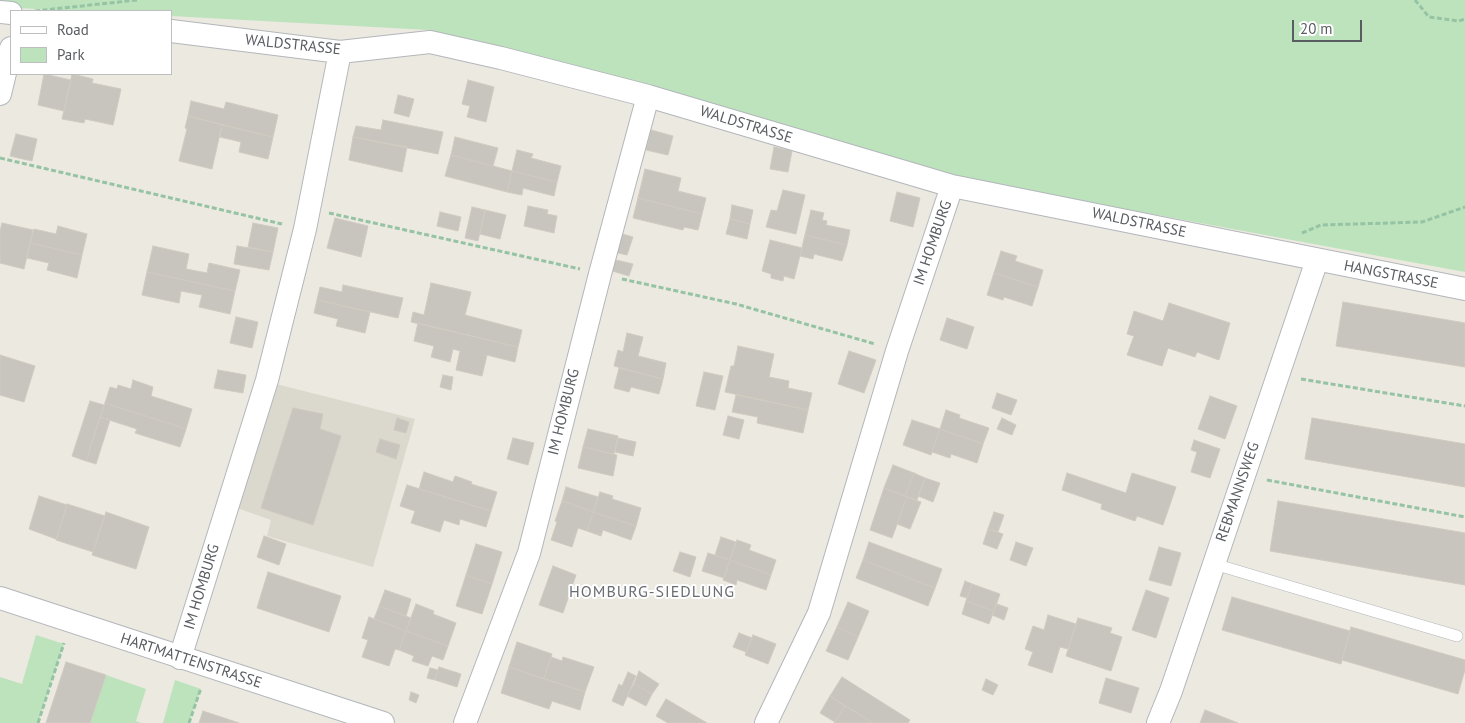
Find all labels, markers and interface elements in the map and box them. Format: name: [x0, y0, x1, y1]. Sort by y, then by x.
legend: [10, 10, 172, 75]
scale bar: [1295, 10, 1365, 42]
text: 20 m: [1300, 19, 1333, 38]
text: Road: [57, 20, 89, 39]
street label: WALDSTRASSE: [244, 31, 342, 59]
text: Park: [57, 45, 85, 64]
street label: WALDSTRASSE: [698, 102, 794, 148]
street label: IM HOMBURG: [910, 198, 956, 288]
street label: WALDSTRASSE: [1090, 204, 1188, 242]
street label: HANGSTRASSE: [1342, 257, 1440, 293]
street label: IM HOMBURG: [545, 367, 583, 457]
street label: REBMANNSWEG: [1213, 440, 1263, 544]
street label: IM HOMBURG: [180, 542, 224, 632]
district label: HOMBURG-SIEDLUNG: [567, 582, 737, 602]
street label: HARTMATTENSTRASSE: [118, 630, 264, 692]

